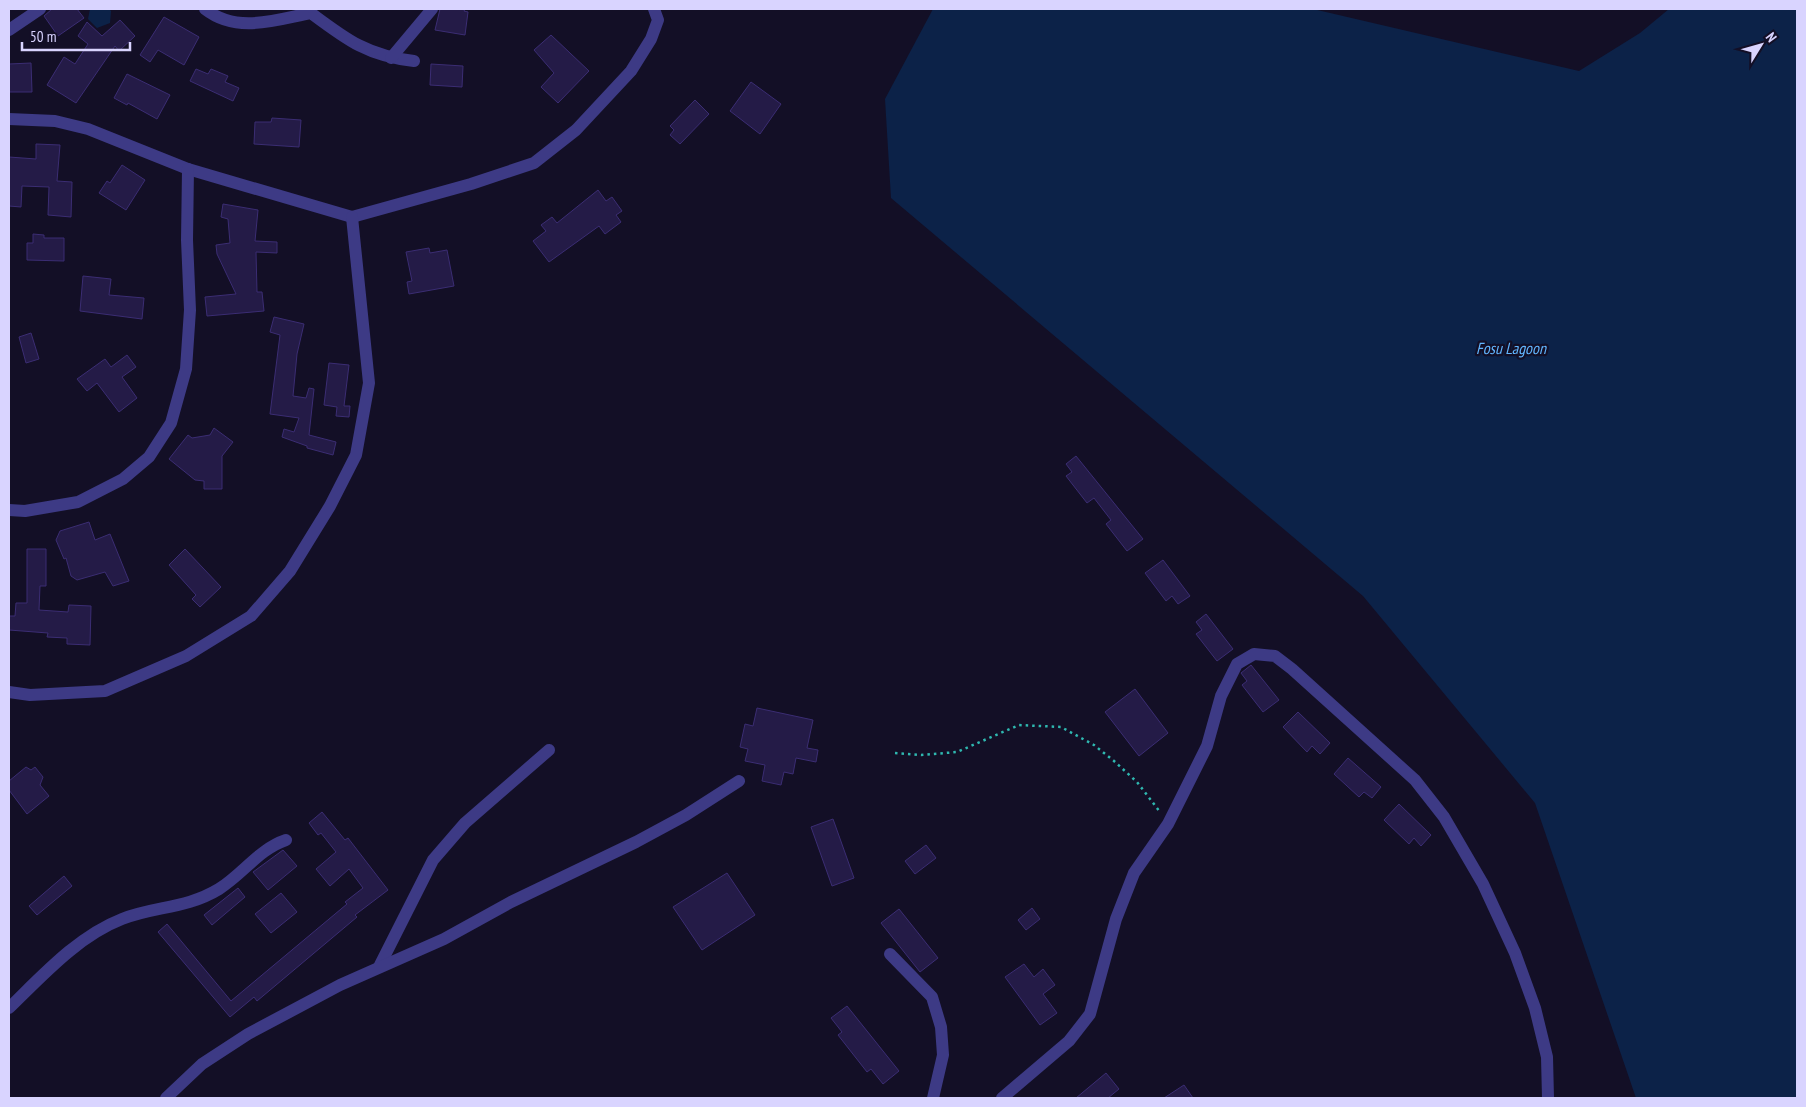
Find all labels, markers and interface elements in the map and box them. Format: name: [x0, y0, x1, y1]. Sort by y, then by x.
scale bar: [22, 20, 130, 52]
north arrow: [1736, 20, 1786, 70]
text: 50 m: [30, 27, 56, 46]
text: N: [1762, 29, 1781, 46]
water label: Fosu Lagoon: [1476, 338, 1547, 358]

